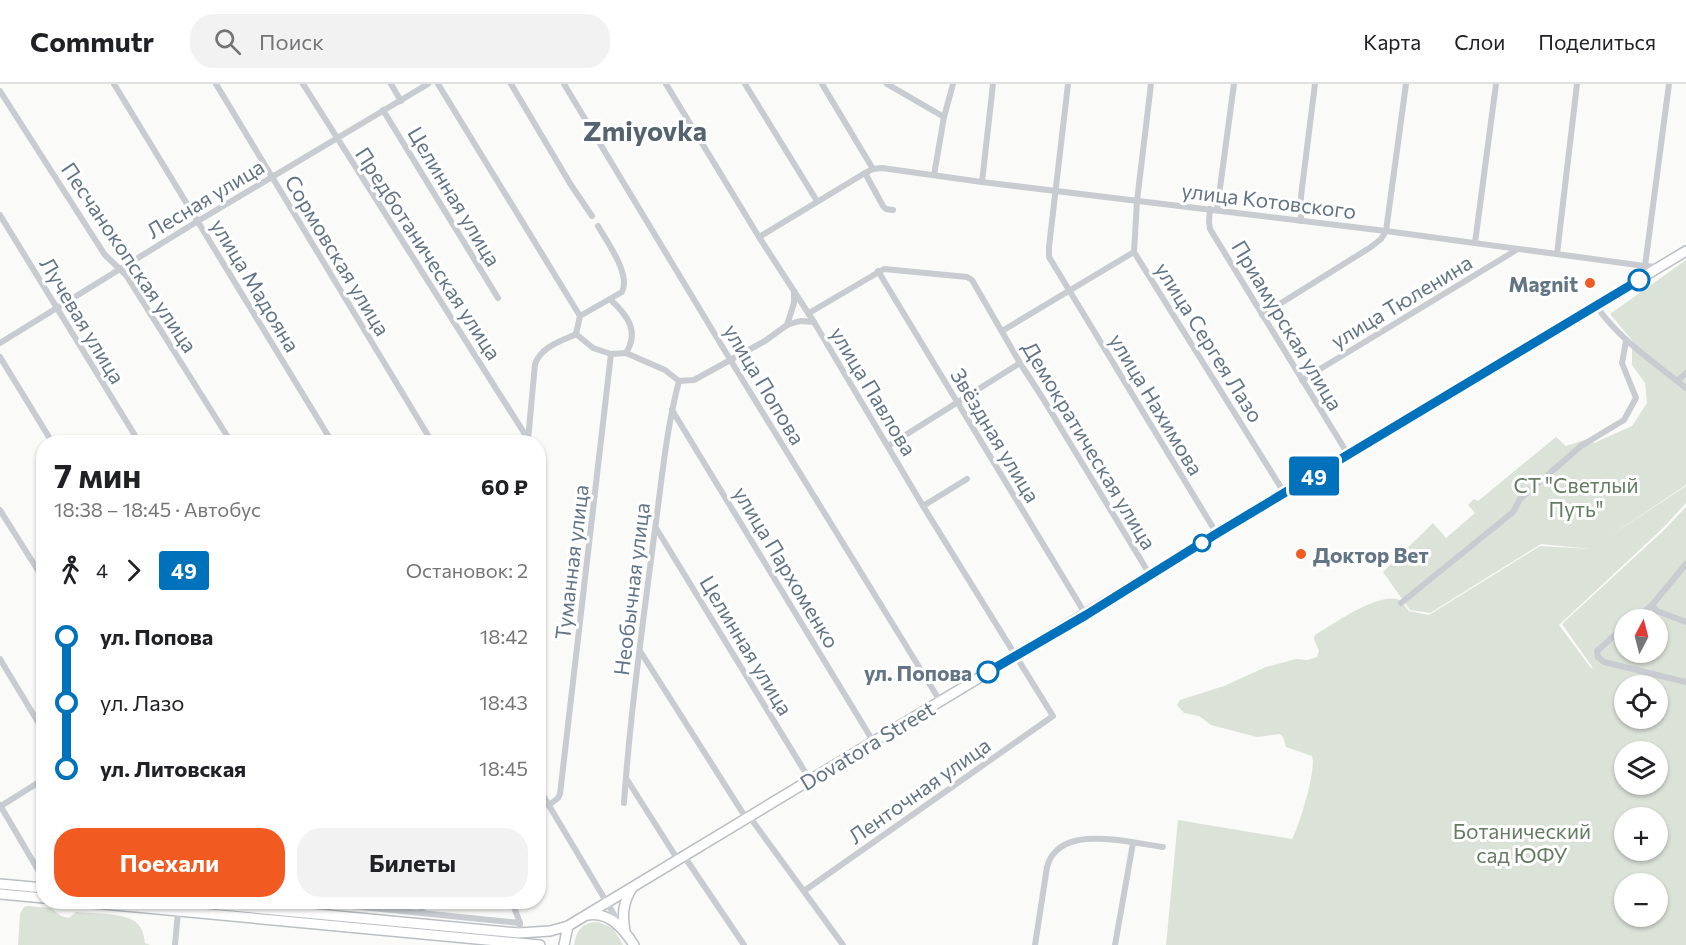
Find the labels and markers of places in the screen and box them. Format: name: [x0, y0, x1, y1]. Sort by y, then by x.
unlabelled marker: [1628, 269, 1650, 291]
place label: Magnit: [1509, 271, 1578, 296]
marker: Magnit: [1583, 276, 1597, 290]
unlabelled marker: [1193, 534, 1211, 552]
place label: Доктор Вет: [1313, 542, 1429, 567]
marker: Доктор Вет: [1294, 547, 1308, 561]
place label: ул. Попова: [864, 660, 972, 685]
marker: ул. Попова: [977, 661, 999, 683]

